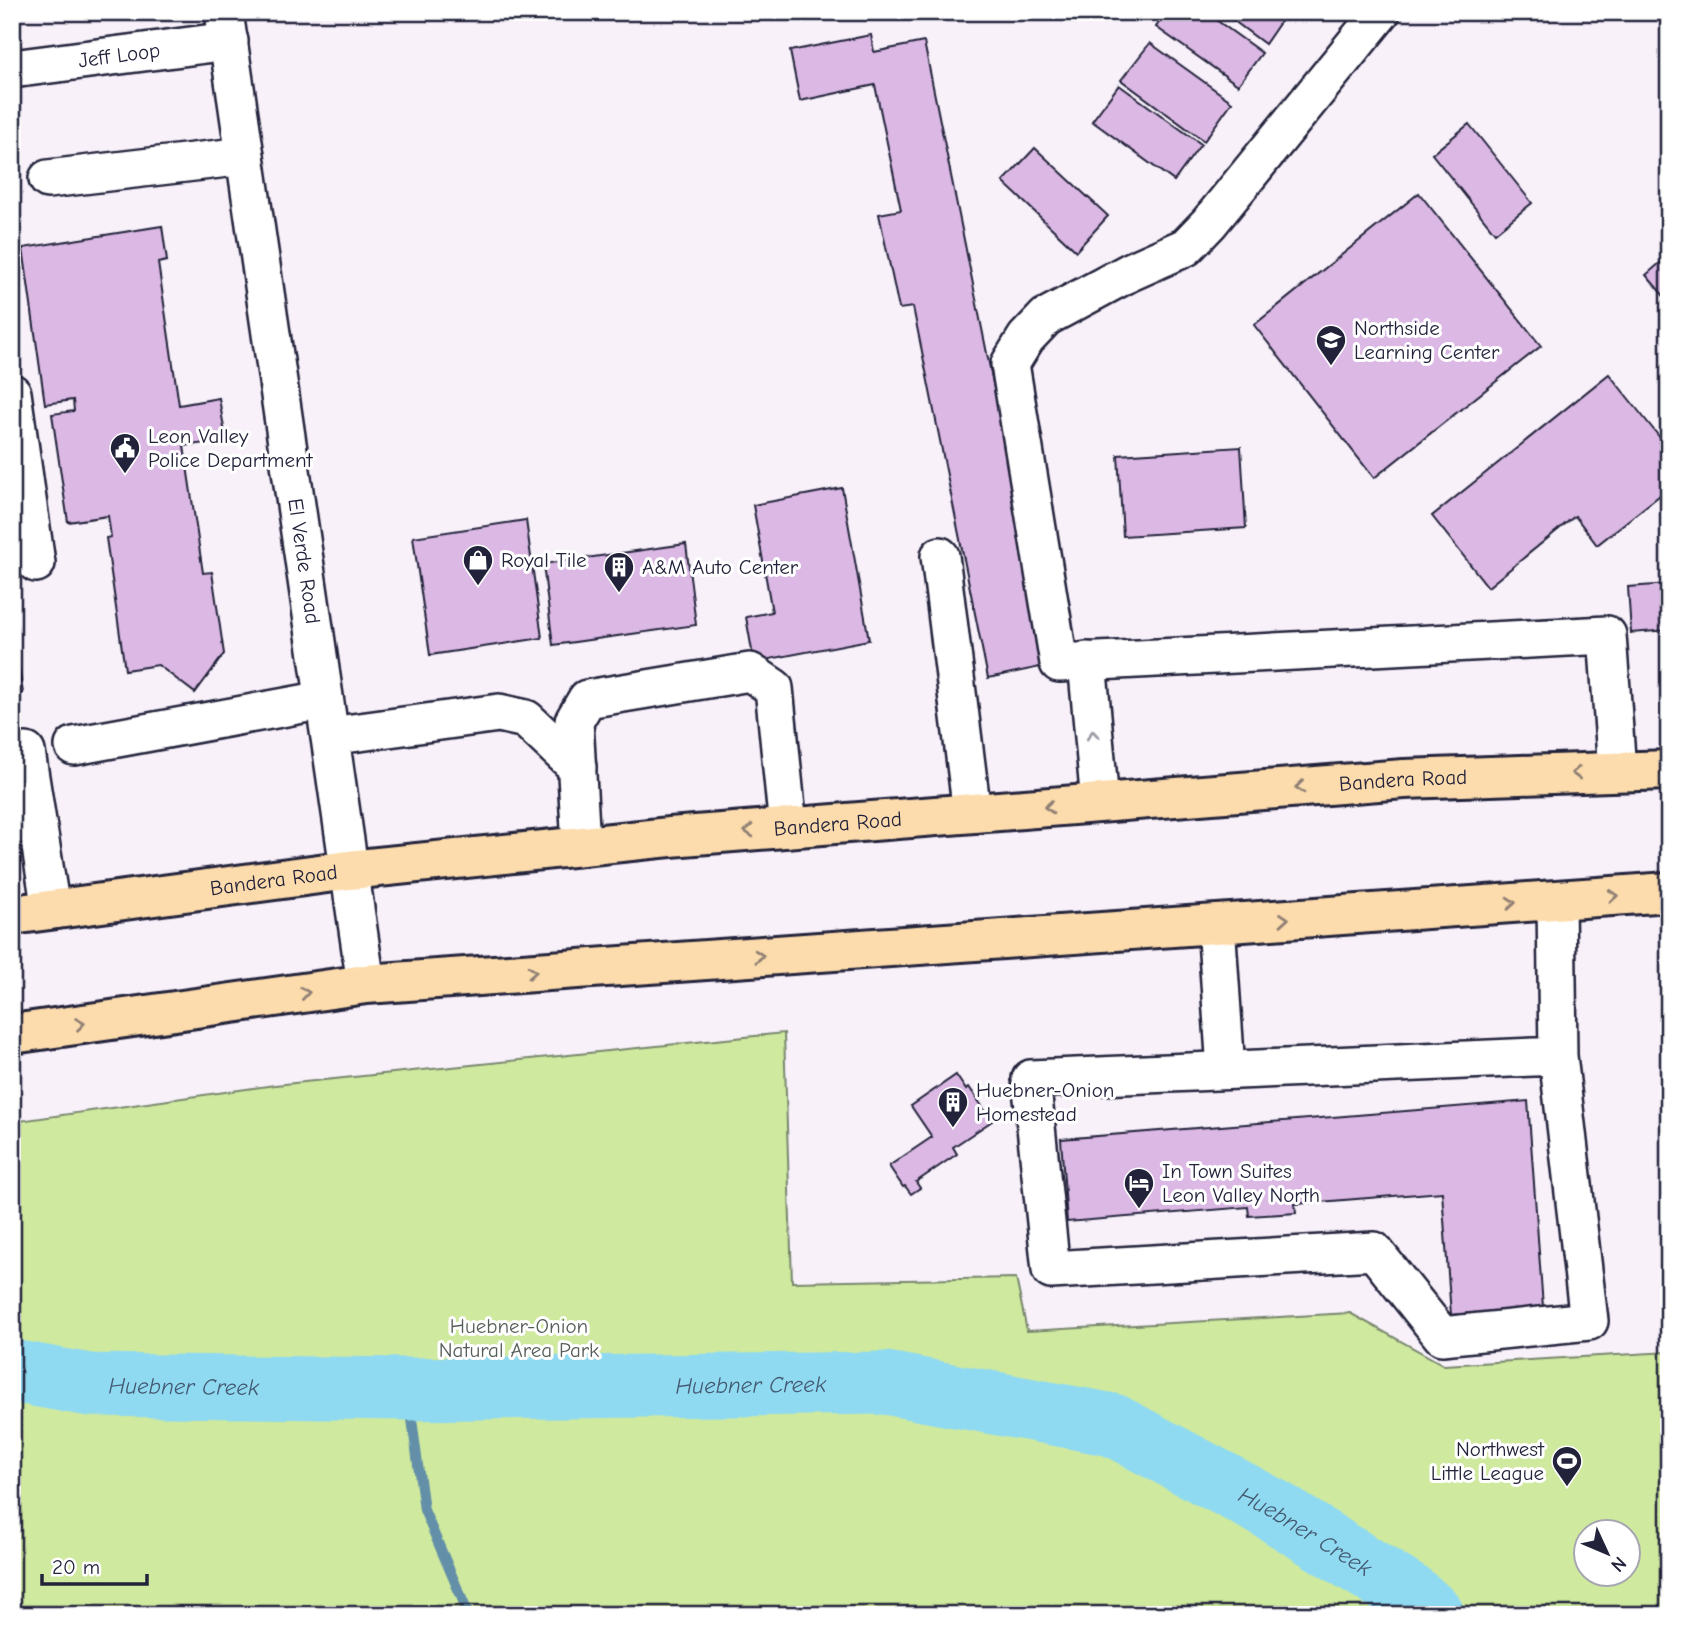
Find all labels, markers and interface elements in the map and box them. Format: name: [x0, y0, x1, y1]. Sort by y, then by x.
street label: Jeff Loop: [77, 38, 162, 72]
place label: Northside Learning Center: [1354, 316, 1500, 364]
school or university icon: Northside Learning Center: [1314, 323, 1348, 367]
place label: Leon Valley Police Department: [148, 424, 314, 472]
public building icon: Leon Valley Police Department: [108, 431, 142, 475]
street label: El Verde Road: [283, 497, 325, 626]
shop icon: Royal Tile: [461, 543, 495, 587]
place label: Royal Tile: [501, 548, 587, 572]
building icon: A&M Auto Center: [602, 550, 636, 594]
place label: A&M Auto Center: [642, 555, 799, 579]
one-way arrow: [1086, 729, 1101, 740]
street label: Bandera Road: [1338, 765, 1468, 796]
one-way arrow: [1570, 765, 1581, 780]
one-way arrow: [1294, 779, 1305, 794]
one-way arrow: [1043, 799, 1054, 814]
street label: Bandera Road: [773, 807, 903, 841]
one-way arrow: [743, 823, 754, 838]
street label: Bandera Road: [208, 860, 339, 900]
one-way arrow: [1607, 889, 1618, 904]
one-way arrow: [1506, 896, 1517, 911]
one-way arrow: [1279, 912, 1290, 927]
one-way arrow: [753, 949, 764, 964]
one-way arrow: [526, 965, 537, 980]
one-way arrow: [299, 985, 311, 1000]
one-way arrow: [74, 1017, 86, 1032]
place label: Huebner-Onion Homestead: [976, 1078, 1114, 1126]
building icon: Huebner-Onion Homestead: [936, 1085, 970, 1129]
place label: In Town Suites Leon Valley North: [1162, 1159, 1320, 1207]
hotel icon: In Town Suites Leon Valley North: [1122, 1166, 1156, 1210]
park label: Huebner-Onion Natural Area Park: [439, 1314, 599, 1362]
water label: Huebner Creek: [675, 1370, 827, 1399]
water label: Huebner Creek: [108, 1372, 260, 1401]
place label: Northwest Little League: [1431, 1437, 1545, 1485]
sports icon: Northwest Little League: [1550, 1444, 1584, 1488]
water label: Huebner Creek: [1234, 1481, 1378, 1582]
north arrow: [1572, 1518, 1642, 1588]
scale bar: [42, 1543, 147, 1587]
text: N: [1606, 1552, 1631, 1576]
text: 20 m: [52, 1555, 100, 1579]

